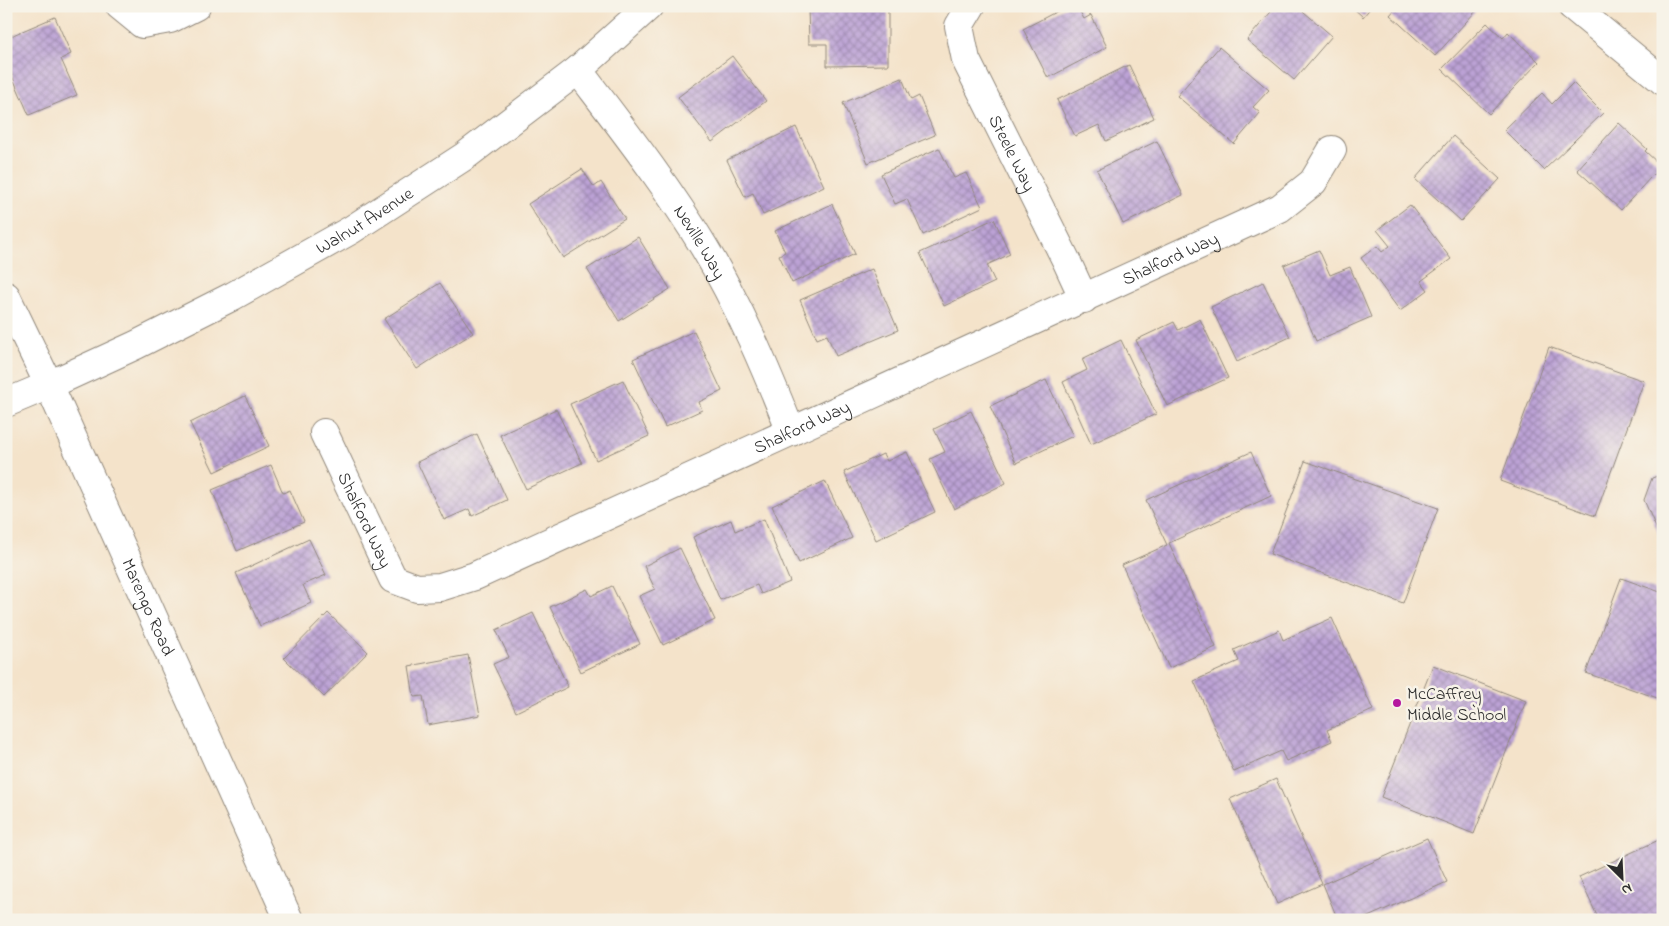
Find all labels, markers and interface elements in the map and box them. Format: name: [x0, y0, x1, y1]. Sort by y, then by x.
street label: Steele Way: [980, 111, 1041, 197]
street label: Walnut Avenue: [312, 181, 420, 262]
street label: Neville Way: [666, 201, 731, 285]
street label: Shalford Way: [1118, 227, 1223, 293]
street label: Shalford Way: [750, 395, 855, 462]
street label: Shalford Way: [329, 468, 397, 573]
street label: Marengo Road: [113, 555, 180, 661]
place label: McCaffrey Middle School: [1407, 682, 1506, 729]
marker: McCaffrey Middle School: [1391, 697, 1403, 709]
north arrow: [1596, 854, 1646, 904]
text: N: [1618, 877, 1635, 900]

